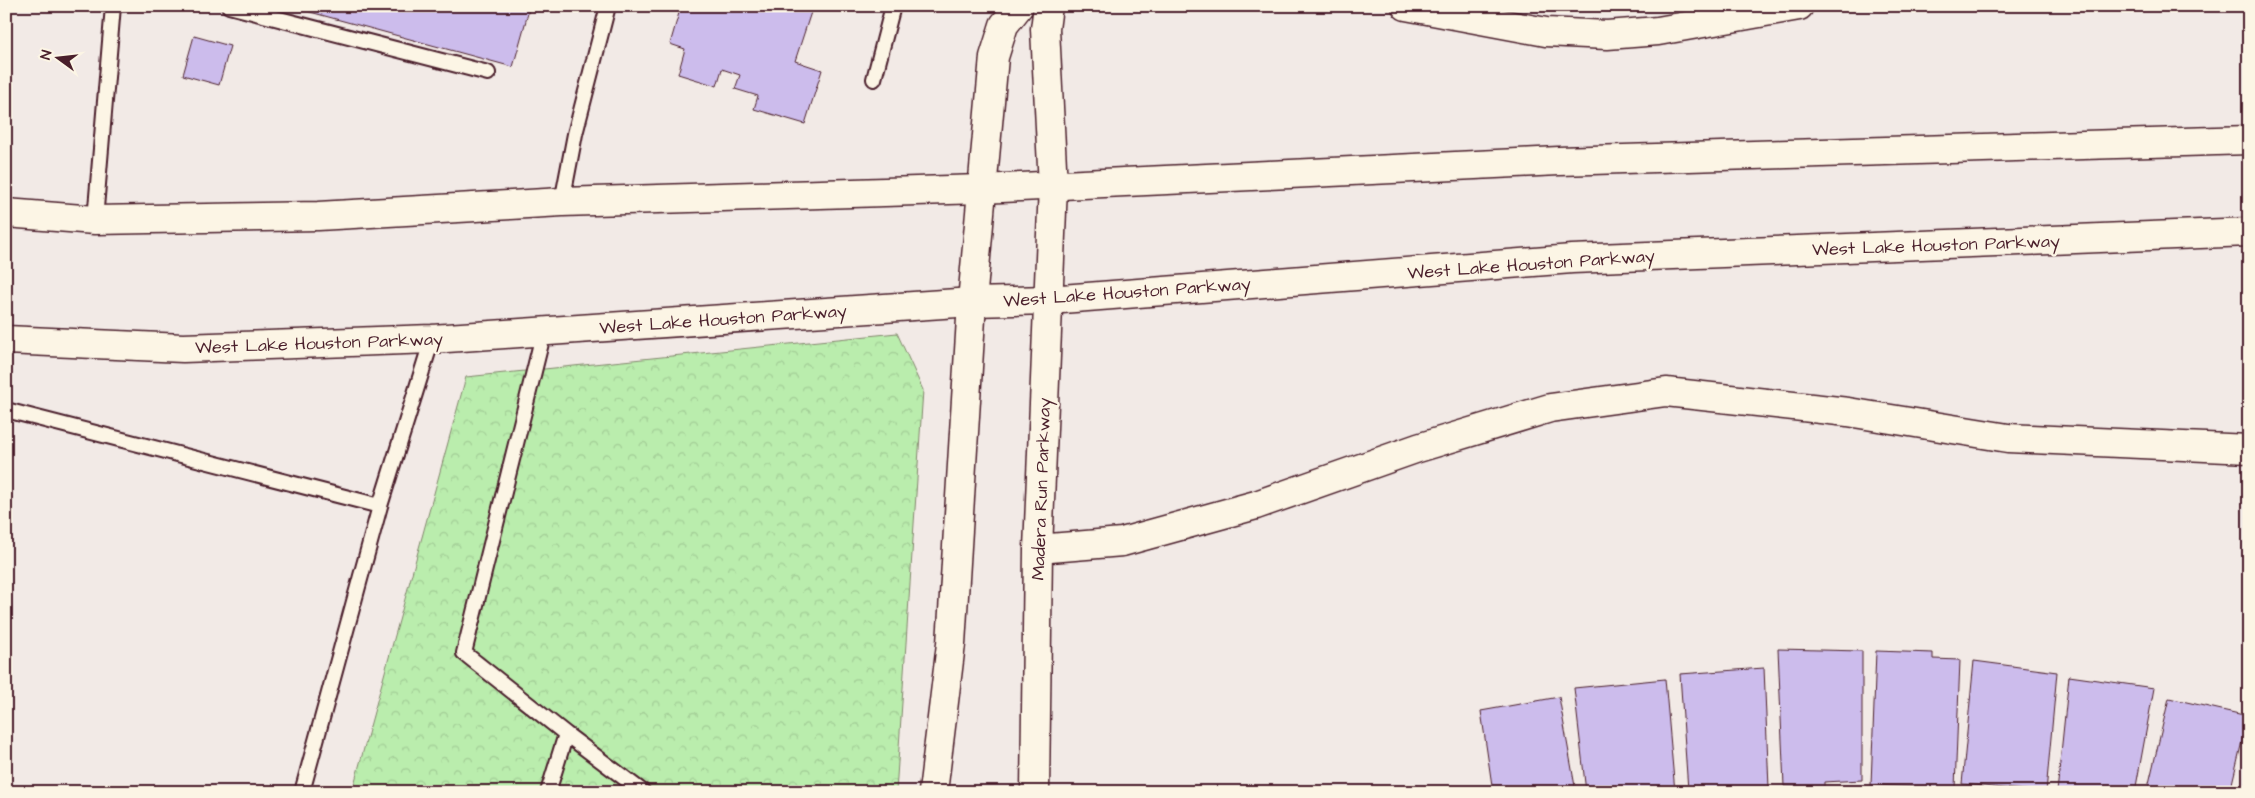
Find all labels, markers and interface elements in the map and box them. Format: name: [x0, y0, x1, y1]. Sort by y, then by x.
north arrow: [32, 32, 82, 82]
text: N: [36, 48, 57, 62]
street label: West Lake Houston Parkway: [1812, 229, 2060, 263]
street label: West Lake Houston Parkway: [1407, 243, 1656, 287]
street label: West Lake Houston Parkway: [1003, 271, 1252, 315]
street label: West Lake Houston Parkway: [599, 298, 848, 342]
street label: West Lake Houston Parkway: [195, 327, 443, 361]
street label: Madera Run Parkway: [1026, 397, 1058, 581]

